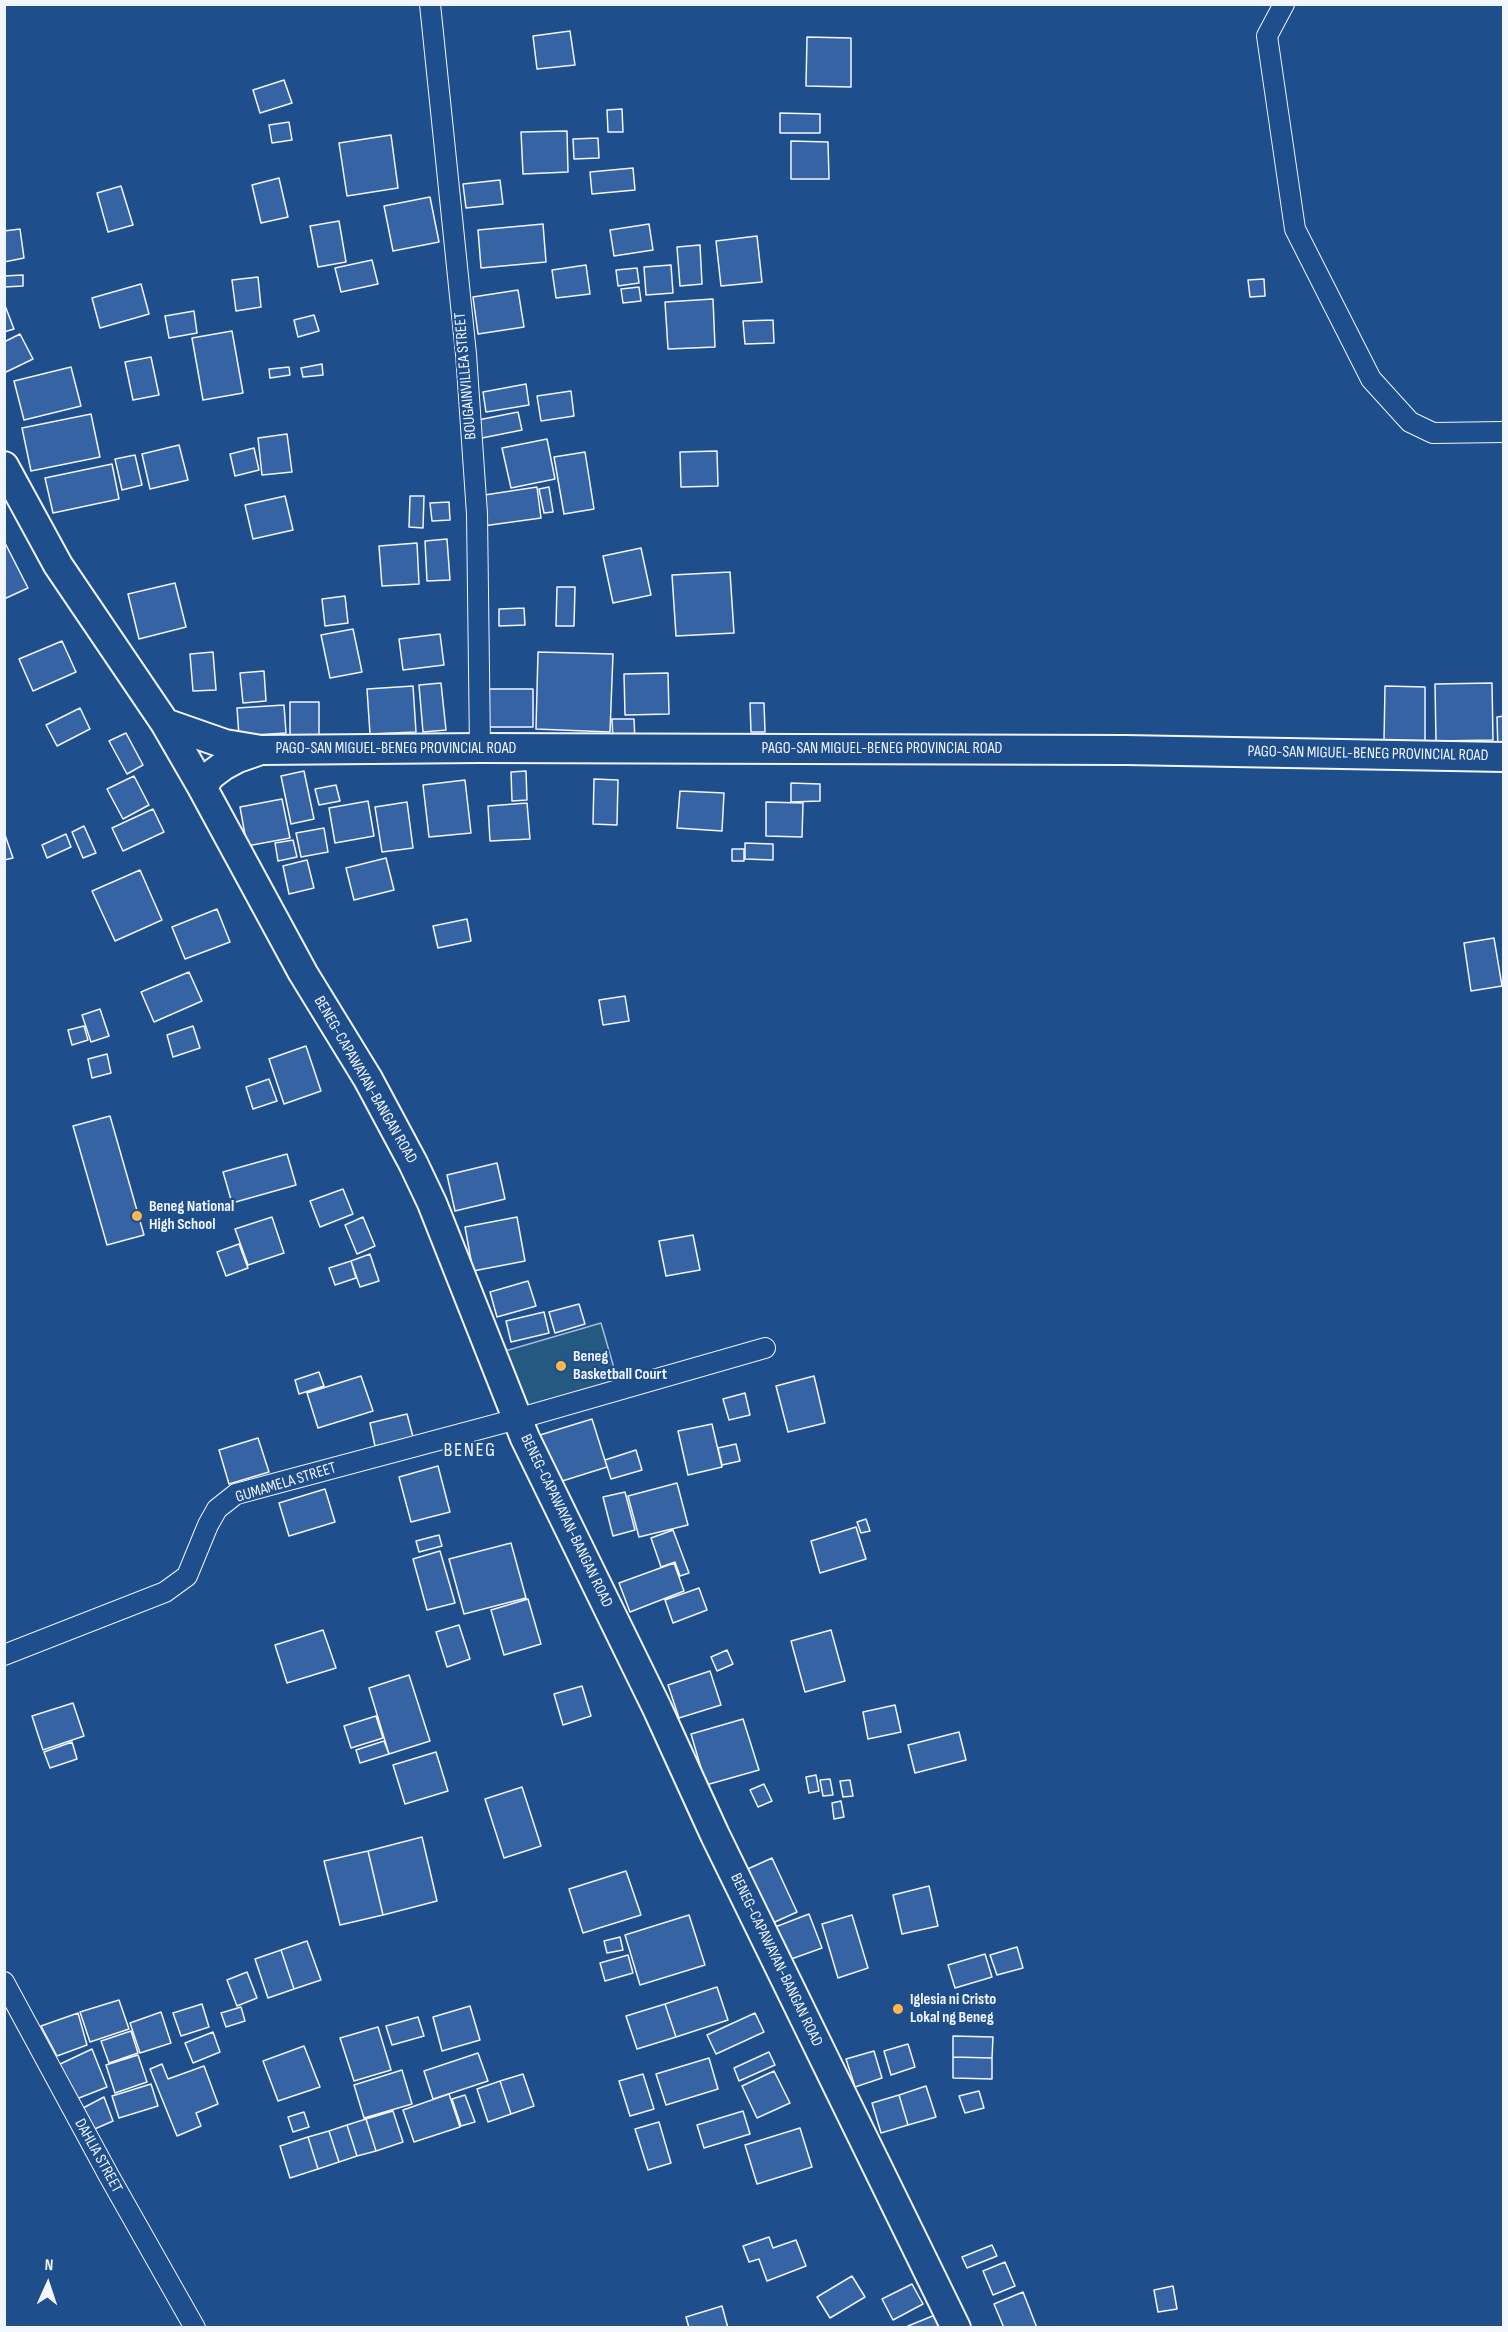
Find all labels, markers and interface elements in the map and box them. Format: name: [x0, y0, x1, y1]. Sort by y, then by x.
street label: BOUGAINVILLEA STREET: [451, 312, 481, 440]
street label: PAGO-SAN MIGUEL-BENEG PROVINCIAL ROAD: [276, 739, 516, 759]
street label: PAGO-SAN MIGUEL-BENEG PROVINCIAL ROAD: [762, 739, 1002, 759]
street label: PAGO-SAN MIGUEL-BENEG PROVINCIAL ROAD: [1247, 742, 1489, 766]
street label: BENEG-CAPAWAYAN-BANGAN ROAD: [309, 993, 421, 1167]
place label: Beneg National High School: [149, 1197, 234, 1235]
marker: Beneg National High School: [130, 1209, 144, 1223]
place label: Beneg Basketball Court: [573, 1347, 667, 1385]
marker: Beneg Basketball Court: [554, 1359, 568, 1373]
street label: BENEG-CAPAWAYAN-BANGAN ROAD: [516, 1431, 616, 1611]
district label: BENEG: [444, 1439, 496, 1463]
street label: GUMAMELA STREET: [233, 1459, 339, 1507]
street label: BENEG-CAPAWAYAN-BANGAN ROAD: [726, 1870, 826, 2050]
place label: Iglesia ni Cristo Lokal ng Beneg: [910, 1990, 996, 2028]
marker: Iglesia ni Cristo Lokal ng Beneg: [891, 2002, 905, 2016]
street label: DAHLIA STREET: [70, 2116, 126, 2196]
north arrow: [18, 2254, 78, 2314]
text: N: [44, 2256, 54, 2275]

